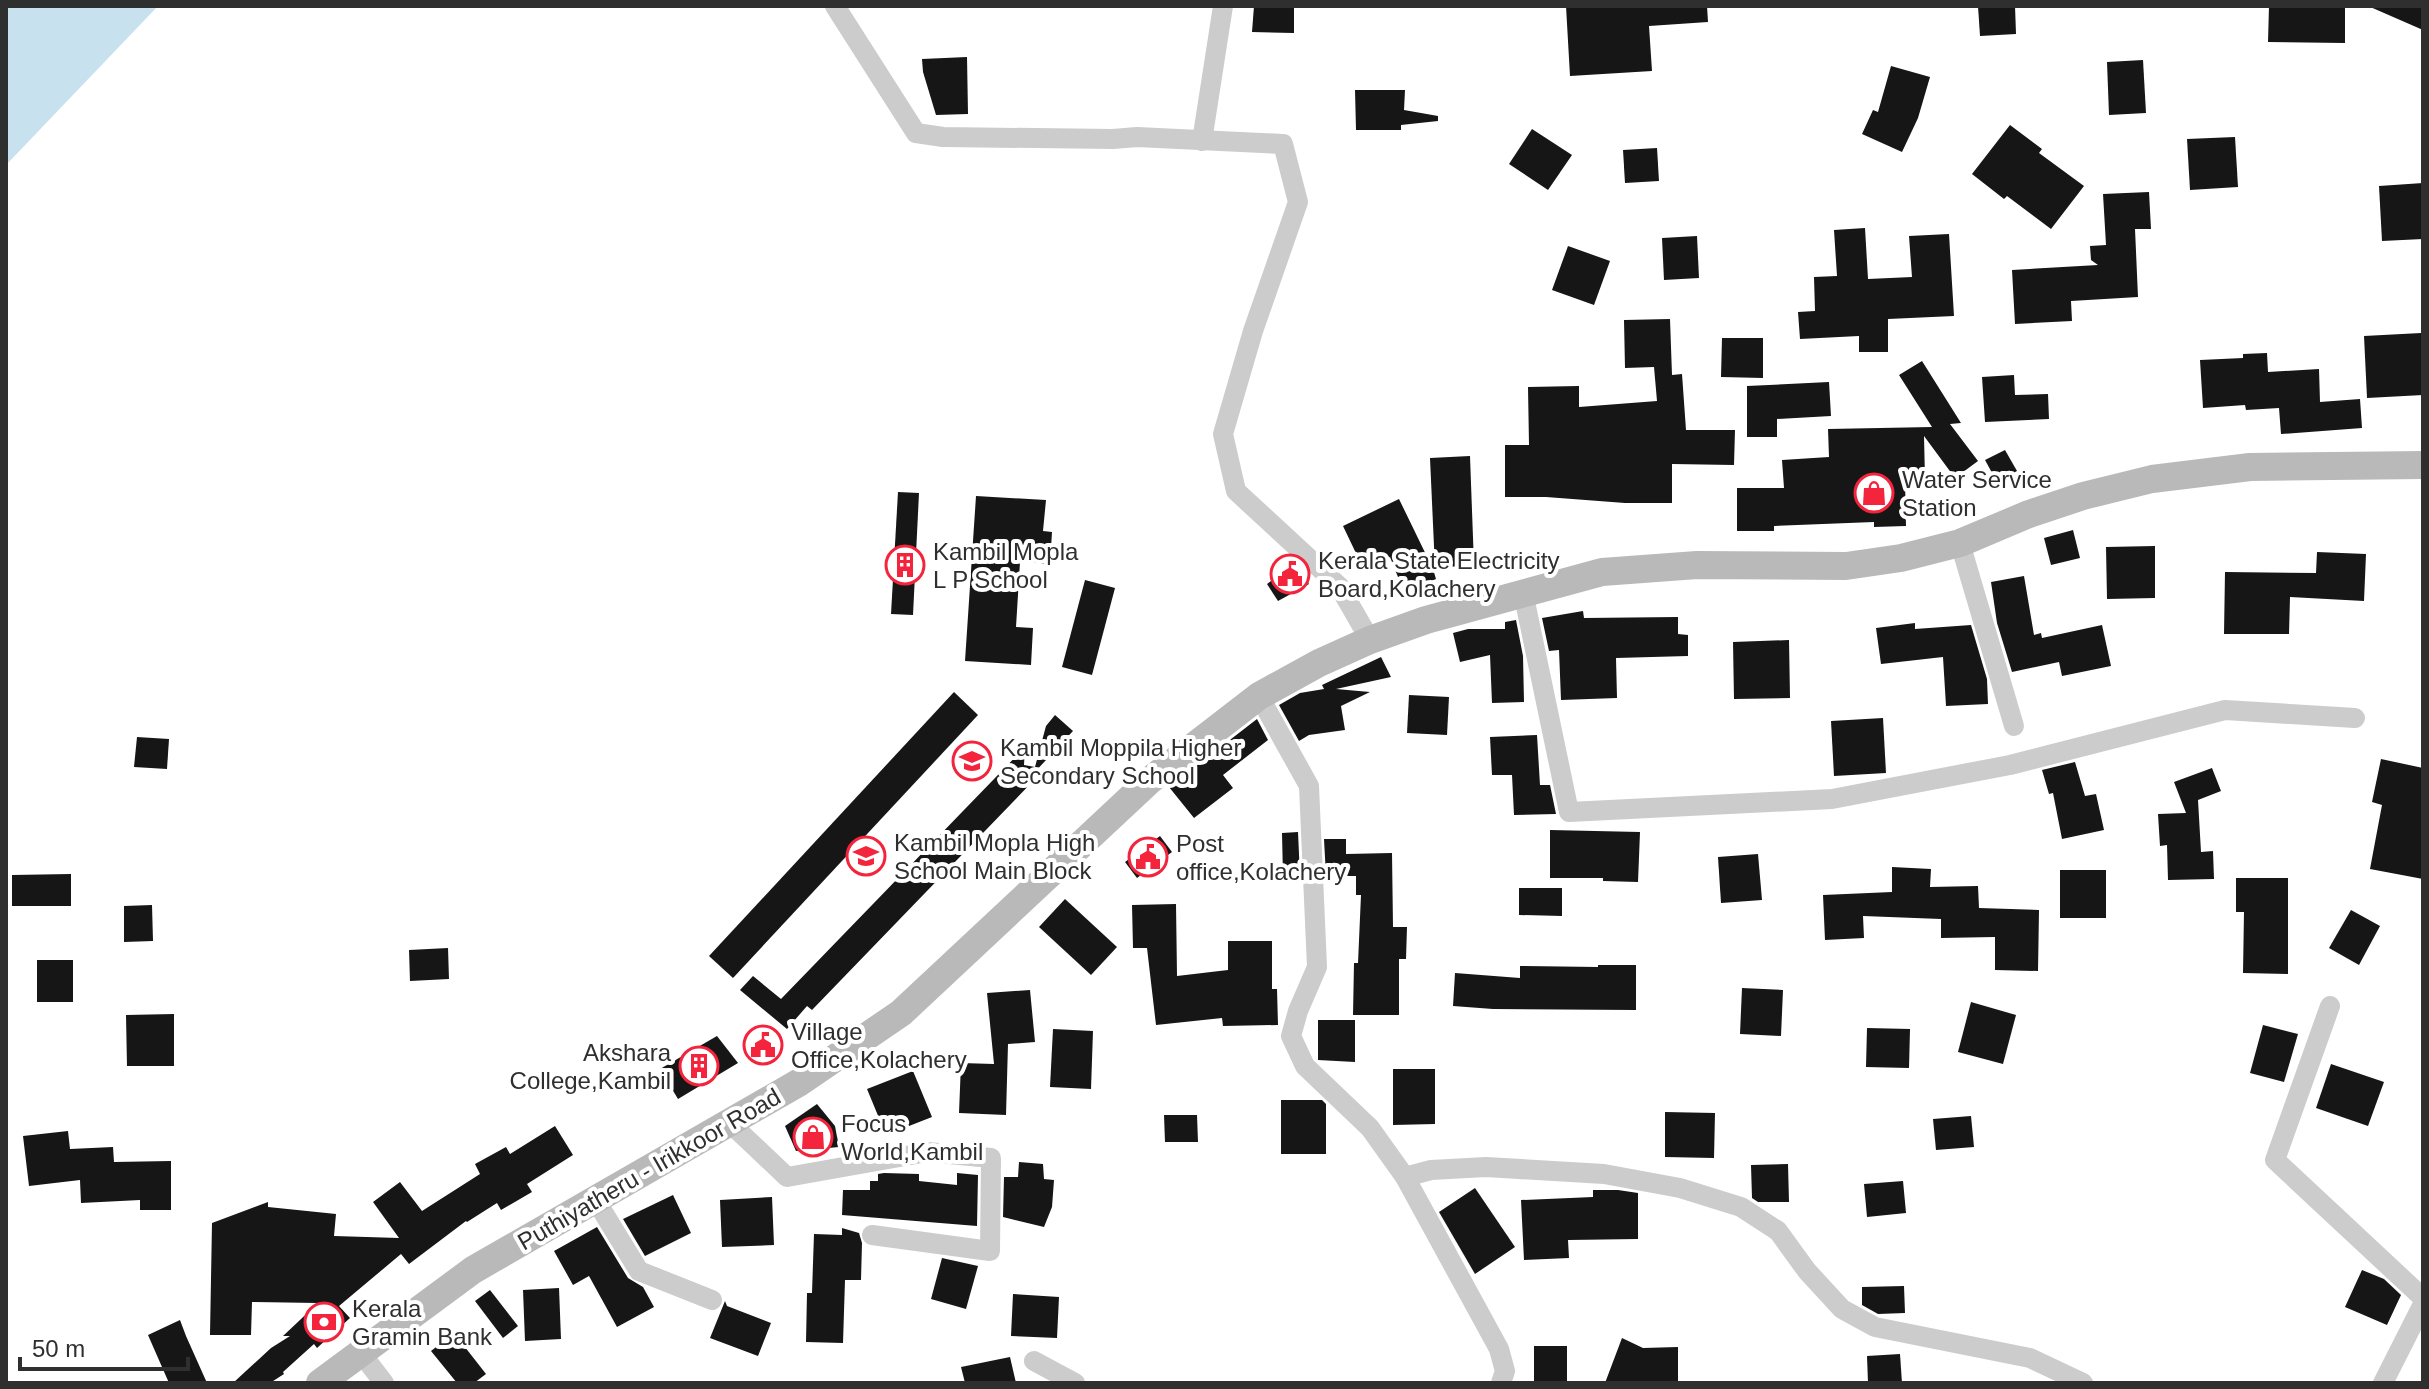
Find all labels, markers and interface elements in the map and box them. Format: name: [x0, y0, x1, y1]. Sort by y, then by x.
place label: Water Service Station: [1902, 466, 2052, 521]
shop icon: Water Service Station: [1853, 472, 1895, 514]
place label: Kambil Mopla L P School: [933, 538, 1079, 593]
building icon: Kambil Mopla L P School: [884, 544, 926, 586]
place label: Kerala State Electricity Board,Kolachery: [1318, 547, 1559, 602]
public building icon: Kerala State Electricity Board,Kolachery: [1269, 553, 1311, 595]
place label: Kambil Moppila Higher Secondary School: [1000, 734, 1241, 789]
school or university icon: Kambil Moppila Higher Secondary School: [951, 740, 993, 782]
place label: Kambil Mopla High School Main Block: [894, 829, 1095, 884]
place label: Post office,Kolachery: [1176, 830, 1346, 885]
school or university icon: Kambil Mopla High School Main Block: [845, 835, 887, 877]
public building icon: Post office,Kolachery: [1127, 836, 1169, 878]
place label: Village Office,Kolachery: [791, 1018, 967, 1073]
public building icon: Village Office,Kolachery: [742, 1024, 784, 1066]
place label: Akshara College,Kambil: [510, 1039, 672, 1094]
building icon: Akshara College,Kambil: [678, 1045, 720, 1087]
street label: Puthiyatheru - Irikkoor Road: [513, 1083, 785, 1255]
place label: Focus World,Kambil: [841, 1110, 983, 1165]
shop icon: Focus World,Kambil: [792, 1116, 834, 1158]
place label: Kerala Gramin Bank: [352, 1295, 493, 1350]
bank icon: Kerala Gramin Bank: [303, 1301, 345, 1343]
scale bar: [20, 1321, 188, 1371]
text: 50 m: [32, 1335, 85, 1362]

